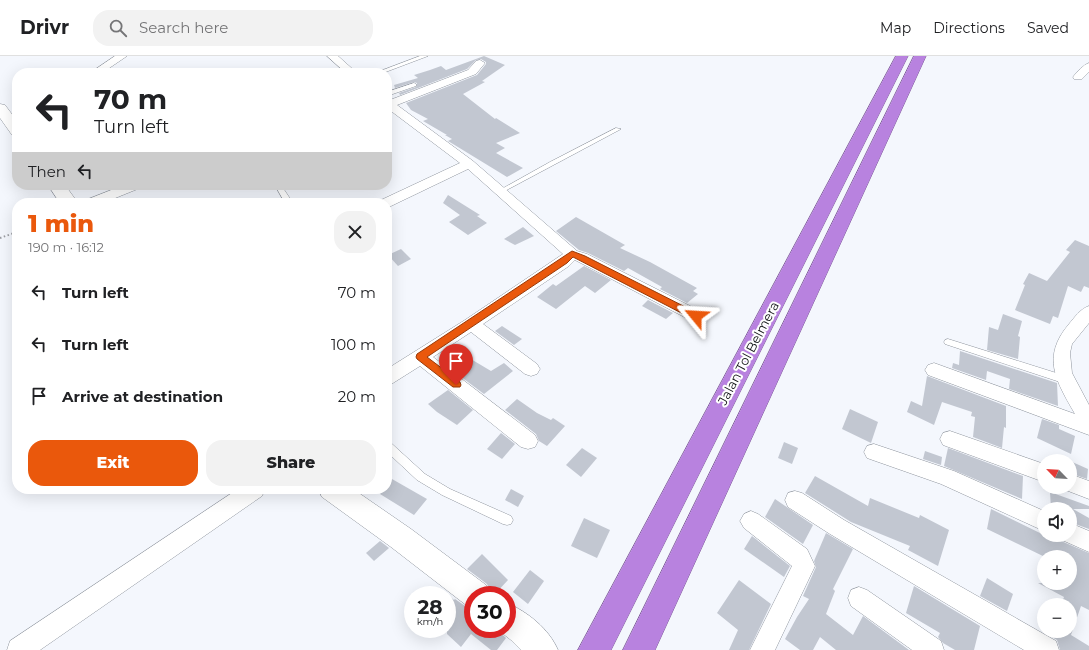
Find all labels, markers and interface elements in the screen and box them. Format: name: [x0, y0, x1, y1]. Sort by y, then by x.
search box: [93, 10, 373, 46]
text: Drivr: [20, 16, 69, 39]
icon: search: [107, 17, 129, 39]
text: Search here: [139, 18, 228, 37]
text: Map: [880, 19, 911, 37]
text: Directions: [933, 19, 1005, 37]
text: Saved: [1027, 19, 1069, 37]
text: 70 m: [94, 82, 167, 116]
icon: left: [28, 84, 80, 136]
text: Turn left: [94, 116, 169, 138]
icon: left: [74, 160, 96, 182]
text: Then: [28, 162, 66, 181]
text: 1 min: [28, 209, 94, 238]
button: close: [334, 211, 376, 253]
text: 190 m · 16:12: [28, 239, 104, 255]
icon: left: [28, 281, 50, 303]
text: Turn left: [62, 283, 129, 302]
text: 70 m: [338, 283, 376, 302]
position arrow: [675, 295, 717, 337]
street label: Jalan Tol Belmera: [714, 299, 782, 408]
icon: left: [28, 333, 50, 355]
text: Turn left: [62, 335, 129, 354]
text: 100 m: [331, 335, 376, 354]
pin: [439, 344, 473, 385]
icon: arrive: [445, 350, 467, 372]
icon: arrive: [28, 385, 50, 407]
text: Arrive at destination: [62, 387, 223, 406]
text: 20 m: [338, 387, 376, 406]
button: Exit: [28, 440, 198, 486]
button: Share: [206, 440, 376, 486]
north arrow: [1037, 454, 1077, 494]
map controls: [1037, 454, 1077, 638]
button: sound: [1037, 502, 1077, 542]
button: +: [1037, 550, 1077, 590]
speed limit sign: 30: [464, 586, 516, 638]
text: 28: [418, 595, 443, 619]
button: −: [1037, 598, 1077, 638]
text: km/h: [417, 615, 443, 628]

